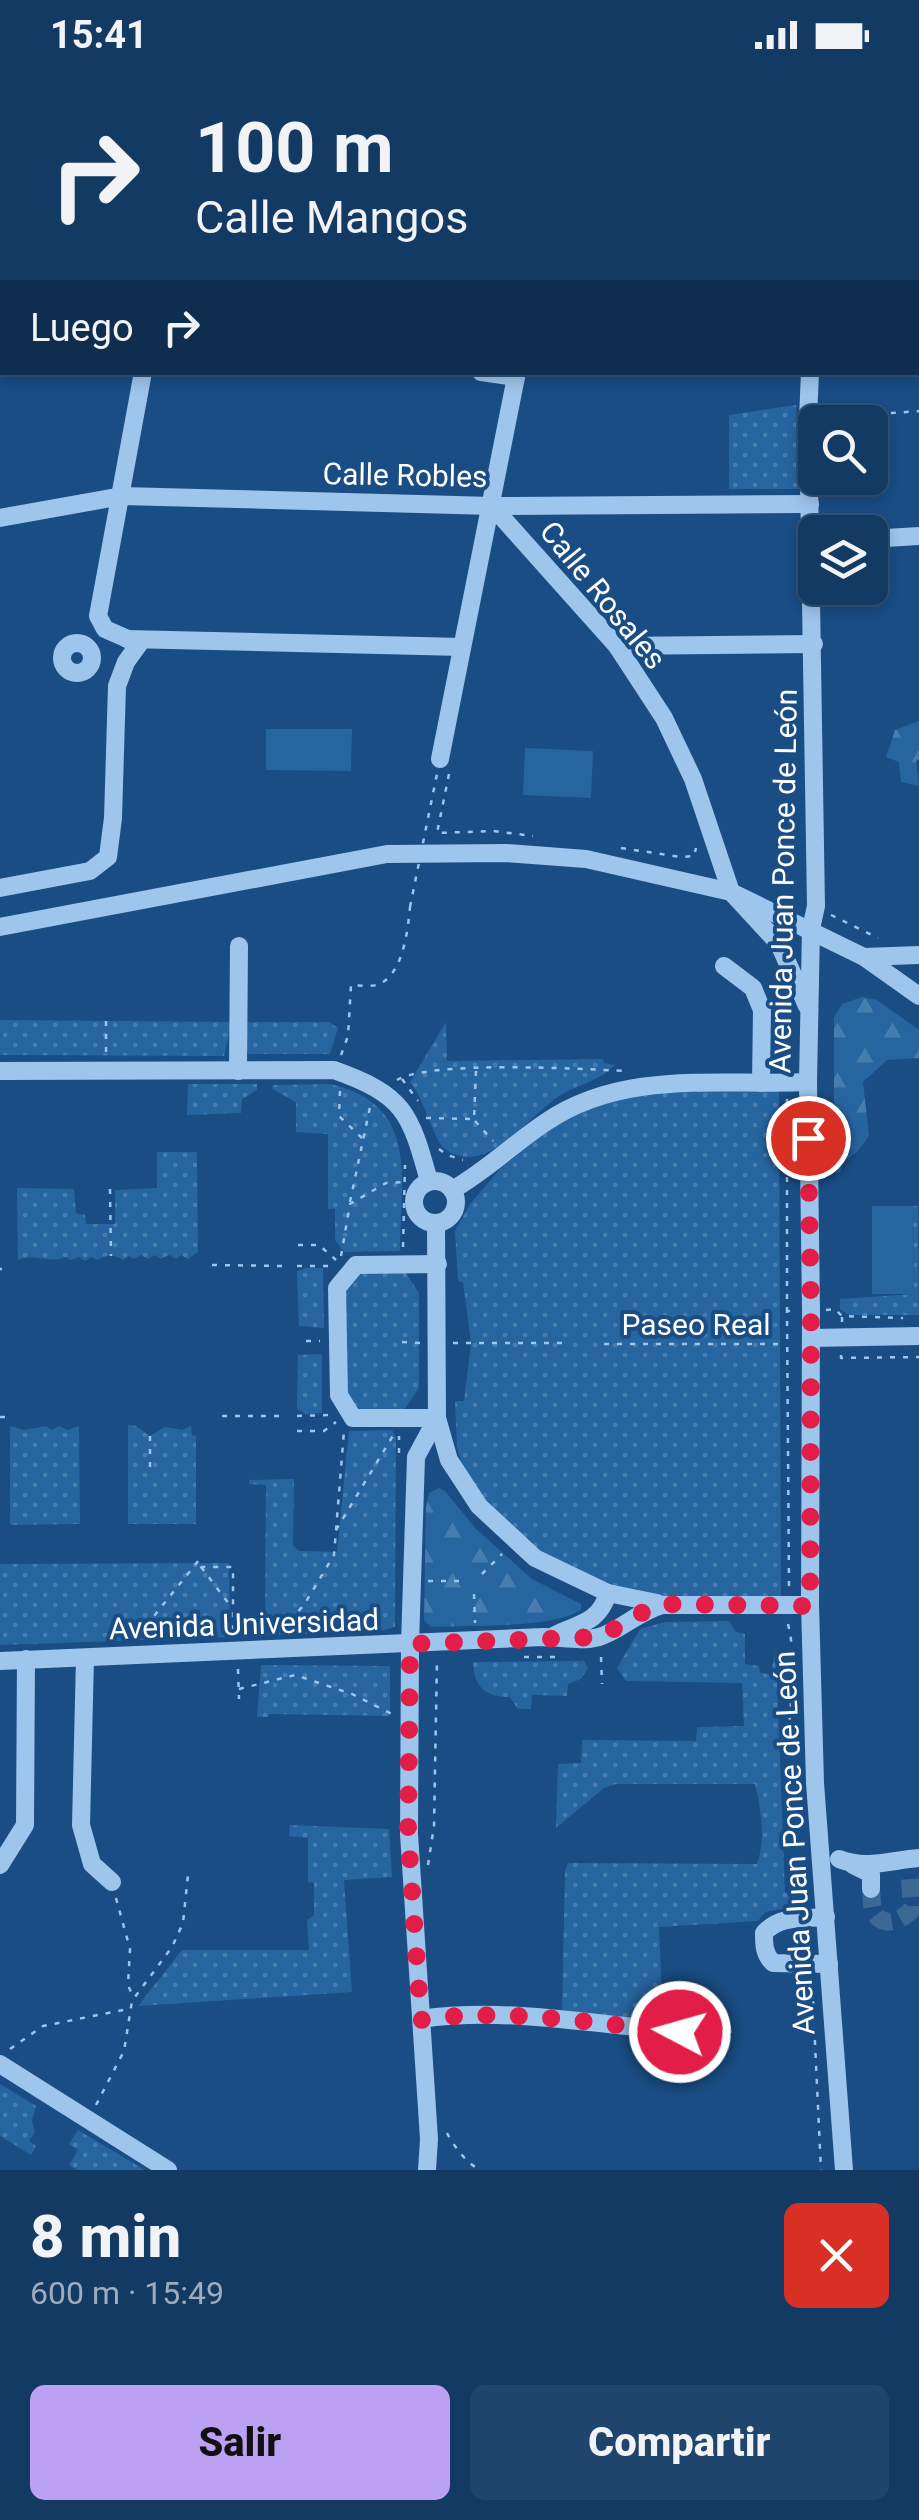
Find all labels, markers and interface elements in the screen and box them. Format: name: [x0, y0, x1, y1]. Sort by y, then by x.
text: 15:41: [50, 13, 148, 57]
text: 100 m: [195, 107, 394, 189]
icon: right: [30, 110, 160, 240]
text: Calle Mangos: [195, 191, 468, 244]
icon: right: [154, 300, 209, 355]
text: Luego: [30, 306, 134, 350]
map controls: [798, 405, 888, 605]
button: search: [798, 405, 888, 495]
street label: Calle Robles: [322, 456, 488, 494]
street label: Calle Rosales: [533, 514, 673, 676]
button: layers: [798, 515, 888, 605]
street label: Avenida Juan Ponce de León: [762, 688, 804, 1074]
pin: [766, 1096, 851, 1181]
icon: arrive: [781, 1111, 836, 1166]
street label: Paseo Real: [621, 1307, 771, 1342]
street label: Avenida Universidad: [108, 1602, 380, 1646]
street label: Avenida Juan Ponce de León: [766, 1650, 822, 2036]
position arrow: [628, 1980, 732, 2084]
text: 8 min: [30, 2201, 181, 2272]
button: close: [784, 2203, 889, 2308]
text: 600 m · 15:49: [30, 2274, 224, 2312]
button: Salir: [30, 2385, 450, 2500]
button: Compartir: [470, 2385, 889, 2500]

